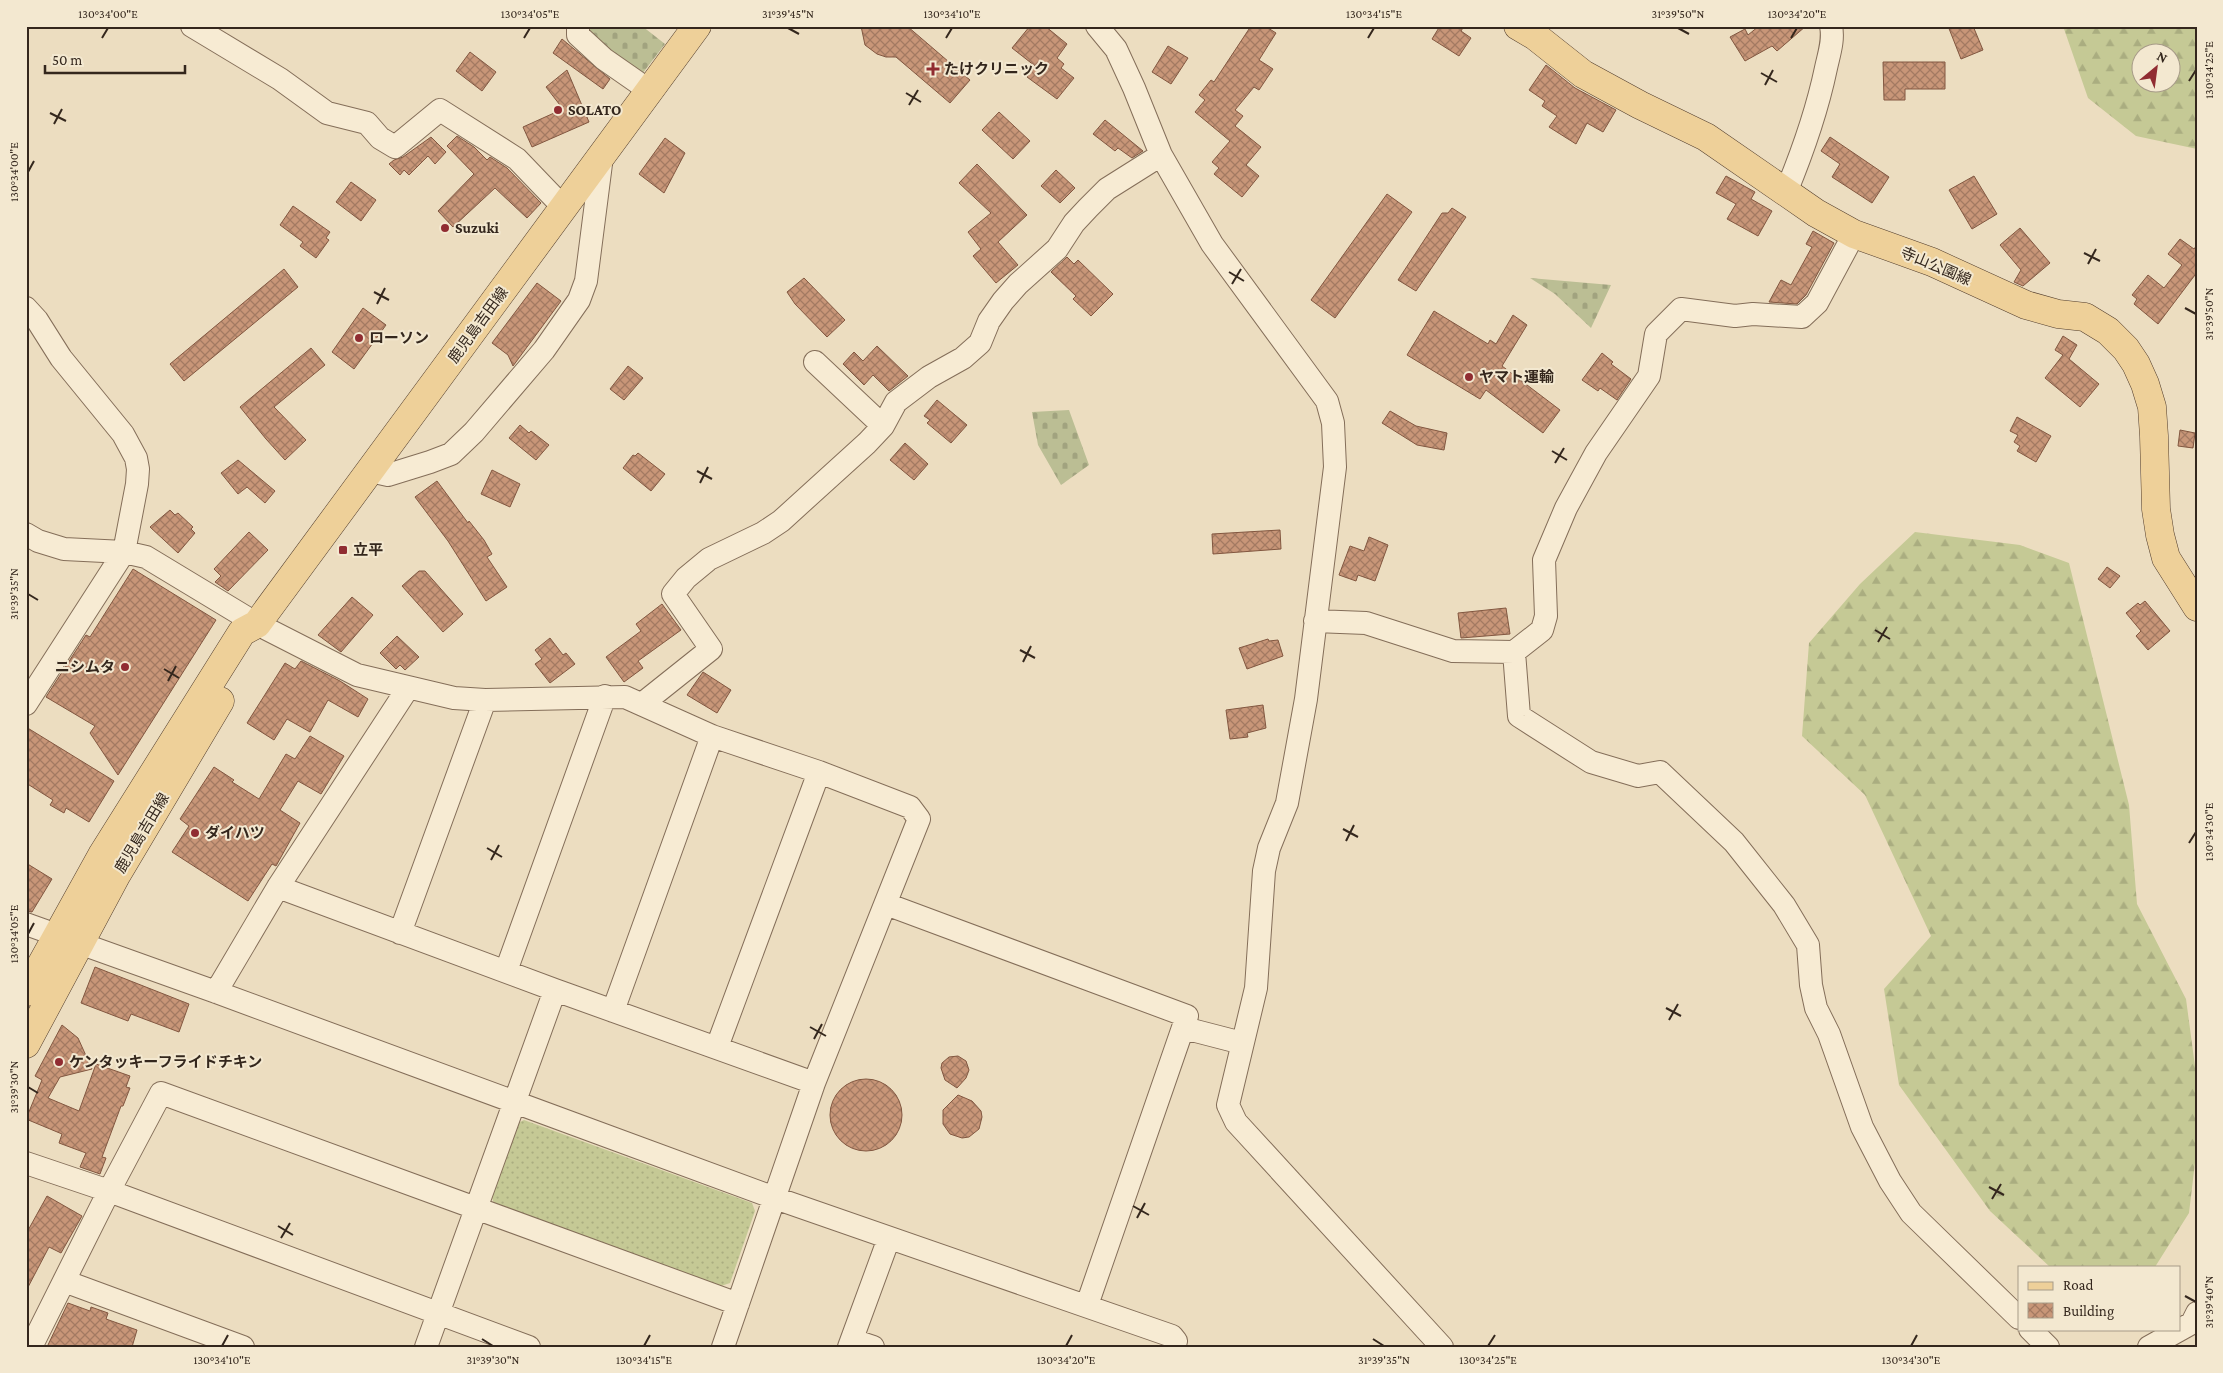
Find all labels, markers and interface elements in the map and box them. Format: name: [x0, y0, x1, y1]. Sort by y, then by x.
text: 130°34'00"E: [78, 7, 138, 21]
text: 130°34'05"E: [501, 7, 560, 21]
text: 31°39'45"N: [762, 7, 814, 21]
text: 130°34'10"E: [923, 7, 981, 21]
text: 130°34'15"E: [1346, 7, 1403, 21]
text: 31°39'50"N: [1652, 7, 1704, 21]
text: 130°34'20"E: [1768, 7, 1827, 21]
text: 130°34'25"E: [2202, 41, 2216, 99]
scale bar: [45, 42, 185, 74]
north arrow: [2130, 42, 2180, 92]
text: N: [2154, 47, 2171, 66]
text: 50 m: [52, 52, 82, 68]
place label: たけクリニック: [944, 61, 1049, 77]
marker: たけクリニック: [926, 62, 940, 76]
place label: SOLATO: [568, 102, 621, 118]
marker: SOLATO: [552, 104, 564, 116]
text: 130°34'00"E: [7, 142, 21, 202]
place label: Suzuki: [455, 220, 500, 236]
marker: Suzuki: [439, 222, 451, 234]
street label: 寺山公園線: [1898, 244, 1974, 288]
street label: 鹿児島吉田線: [445, 284, 511, 366]
text: 31°39'50"N: [2202, 288, 2216, 340]
place label: ローソン: [369, 330, 429, 346]
marker: ローソン: [353, 332, 365, 344]
place label: ヤマト運輸: [1479, 368, 1554, 385]
marker: ヤマト運輸: [1463, 371, 1475, 383]
place label: 立平: [353, 542, 383, 558]
marker: 立平: [337, 544, 349, 556]
text: 31°39'35"N: [7, 568, 21, 620]
place label: ニシムタ: [55, 659, 115, 675]
marker: ニシムタ: [119, 661, 131, 673]
street label: 鹿児島吉田線: [112, 790, 172, 876]
text: 130°34'30"E: [2202, 802, 2216, 861]
place label: ダイハツ: [205, 825, 265, 841]
marker: ダイハツ: [189, 827, 201, 839]
text: 130°34'05"E: [7, 904, 21, 963]
place label: ケンタッキーフライドチキン: [69, 1054, 262, 1070]
marker: ケンタッキーフライドチキン: [53, 1056, 65, 1068]
text: 31°39'30"N: [7, 1060, 21, 1113]
legend: [2018, 1266, 2180, 1330]
text: 31°39'40"N: [2202, 1275, 2216, 1329]
text: Road: [2063, 1277, 2094, 1293]
text: Building: [2063, 1303, 2114, 1320]
text: 130°34'10"E: [193, 1353, 251, 1367]
text: 31°39'30"N: [467, 1353, 520, 1367]
text: 130°34'15"E: [616, 1353, 673, 1367]
text: 130°34'20"E: [1037, 1353, 1096, 1367]
text: 31°39'35"N: [1358, 1353, 1410, 1367]
text: 130°34'25"E: [1459, 1353, 1517, 1367]
text: 130°34'30"E: [1882, 1353, 1941, 1367]

